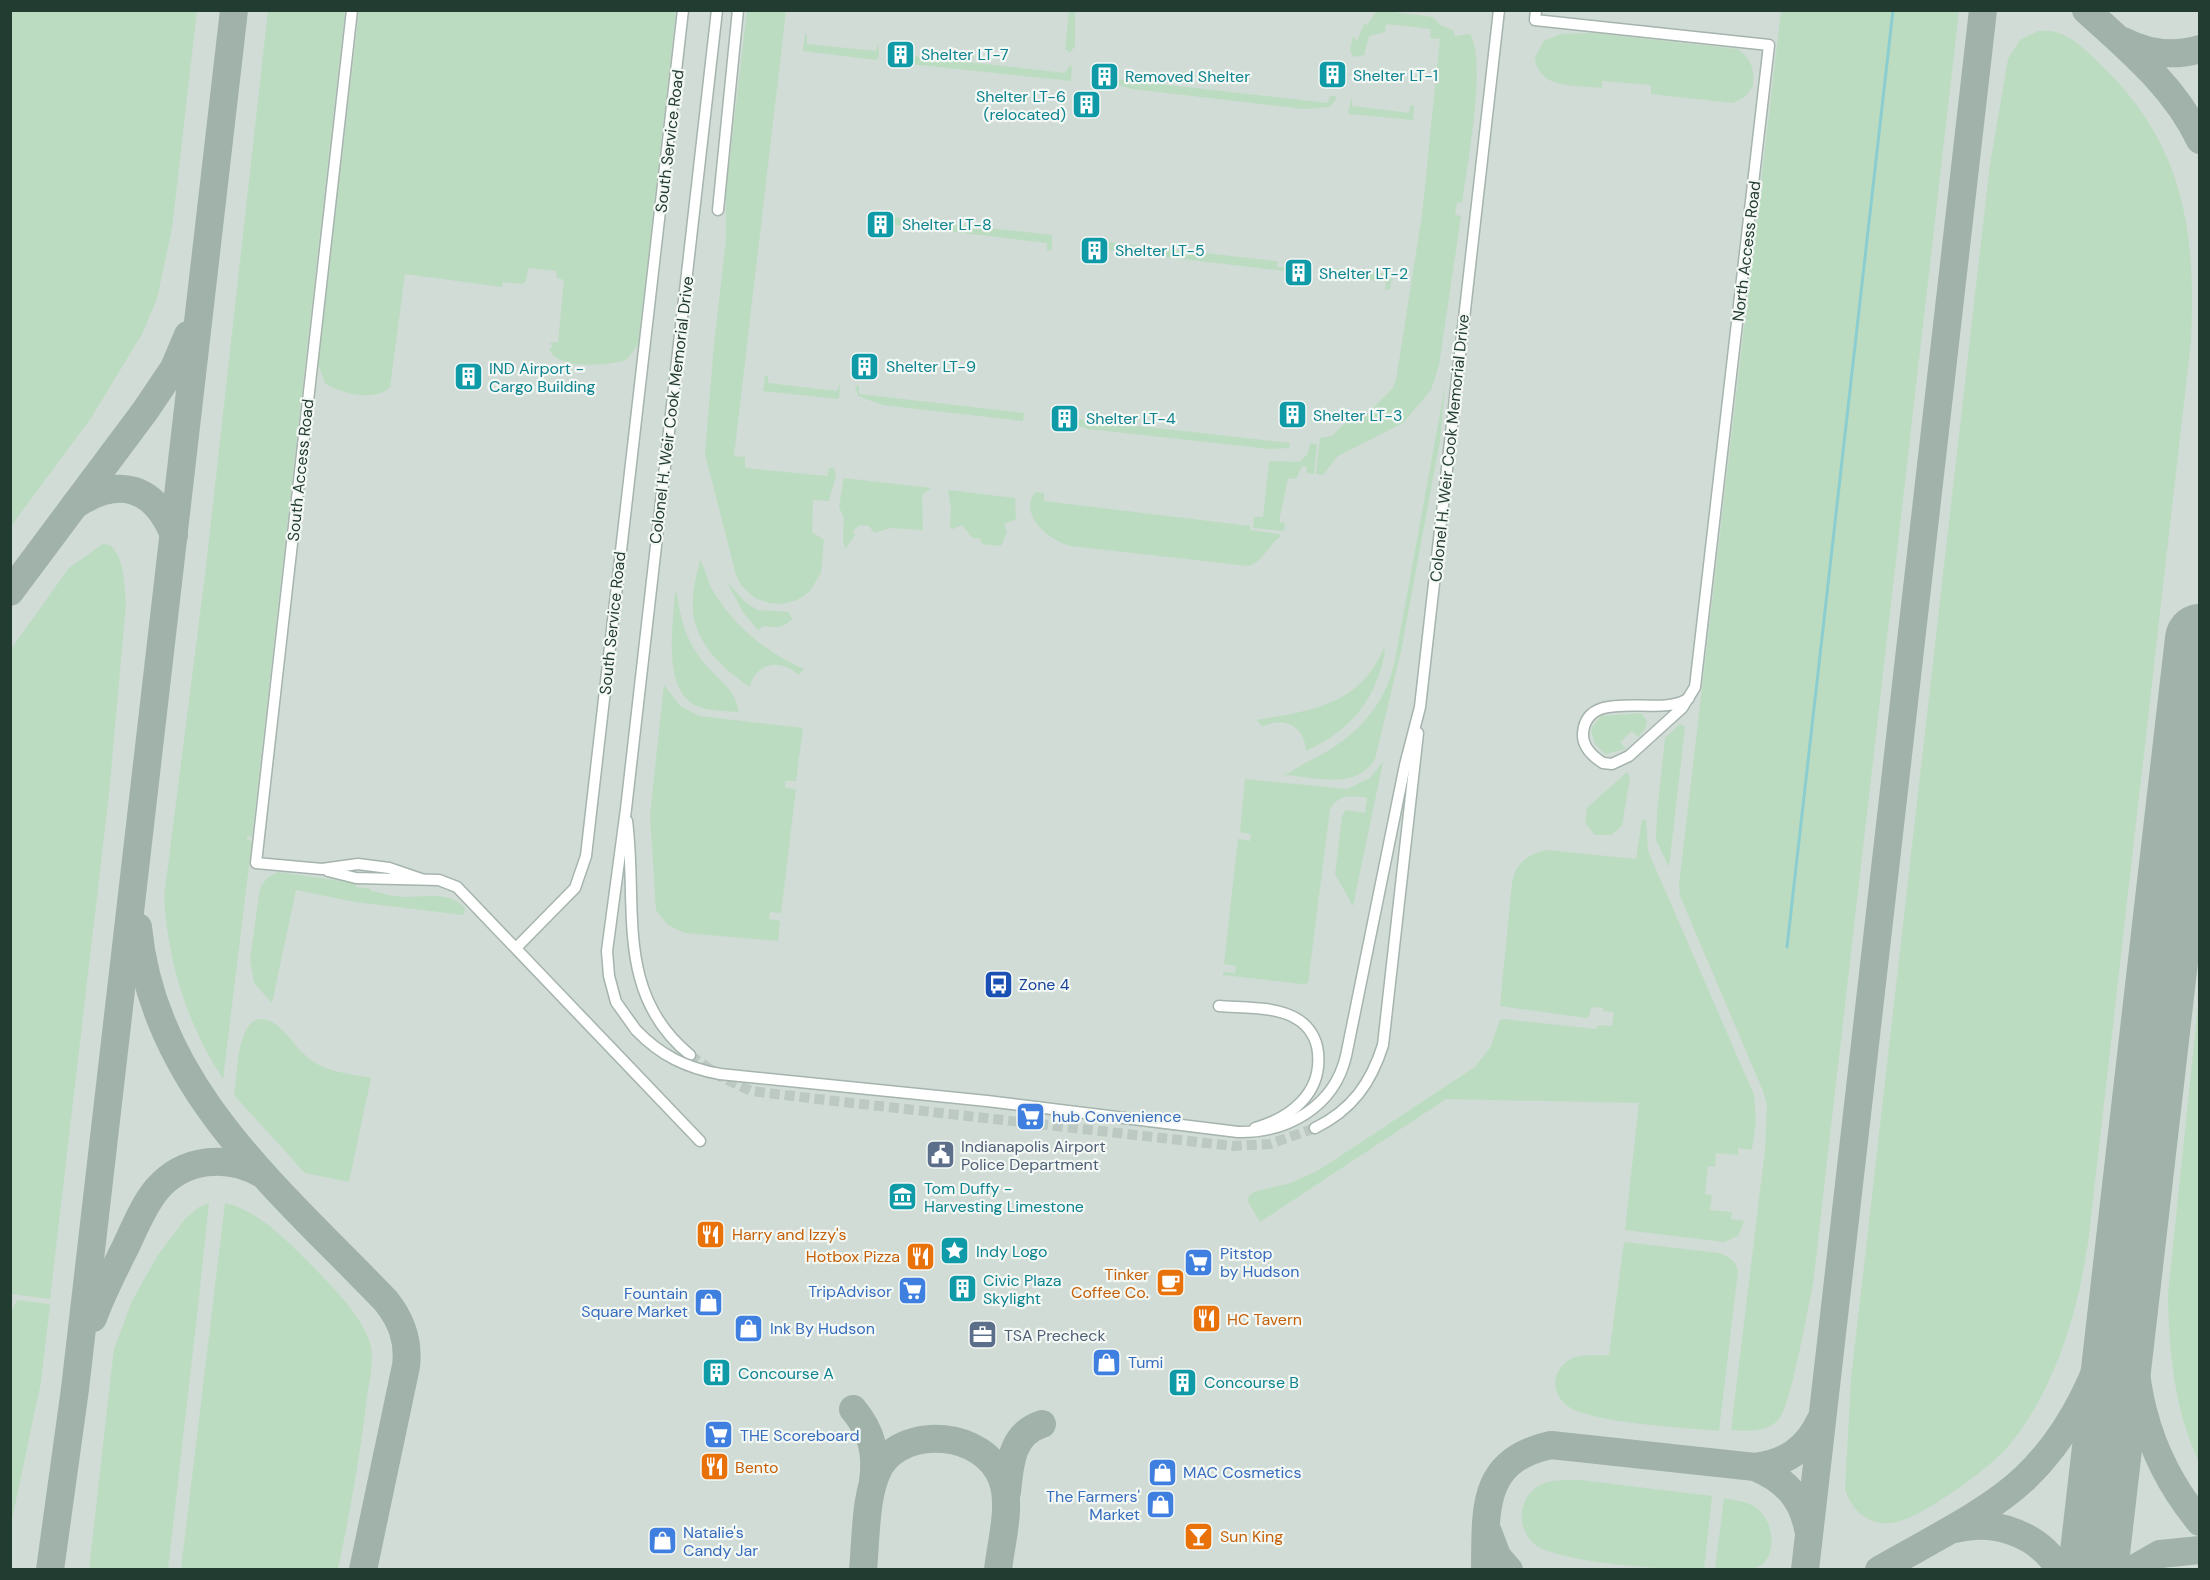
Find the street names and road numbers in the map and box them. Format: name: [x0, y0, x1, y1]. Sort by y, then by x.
street label: South Service Road: [650, 68, 689, 214]
street label: North Access Road: [1727, 180, 1766, 322]
street label: Colonel H. Weir Cook Memorial Drive: [645, 275, 698, 545]
street label: Colonel H. Weir Cook Memorial Drive: [1425, 313, 1474, 583]
street label: South Access Road: [283, 398, 318, 542]
street label: South Service Road: [595, 550, 630, 696]

